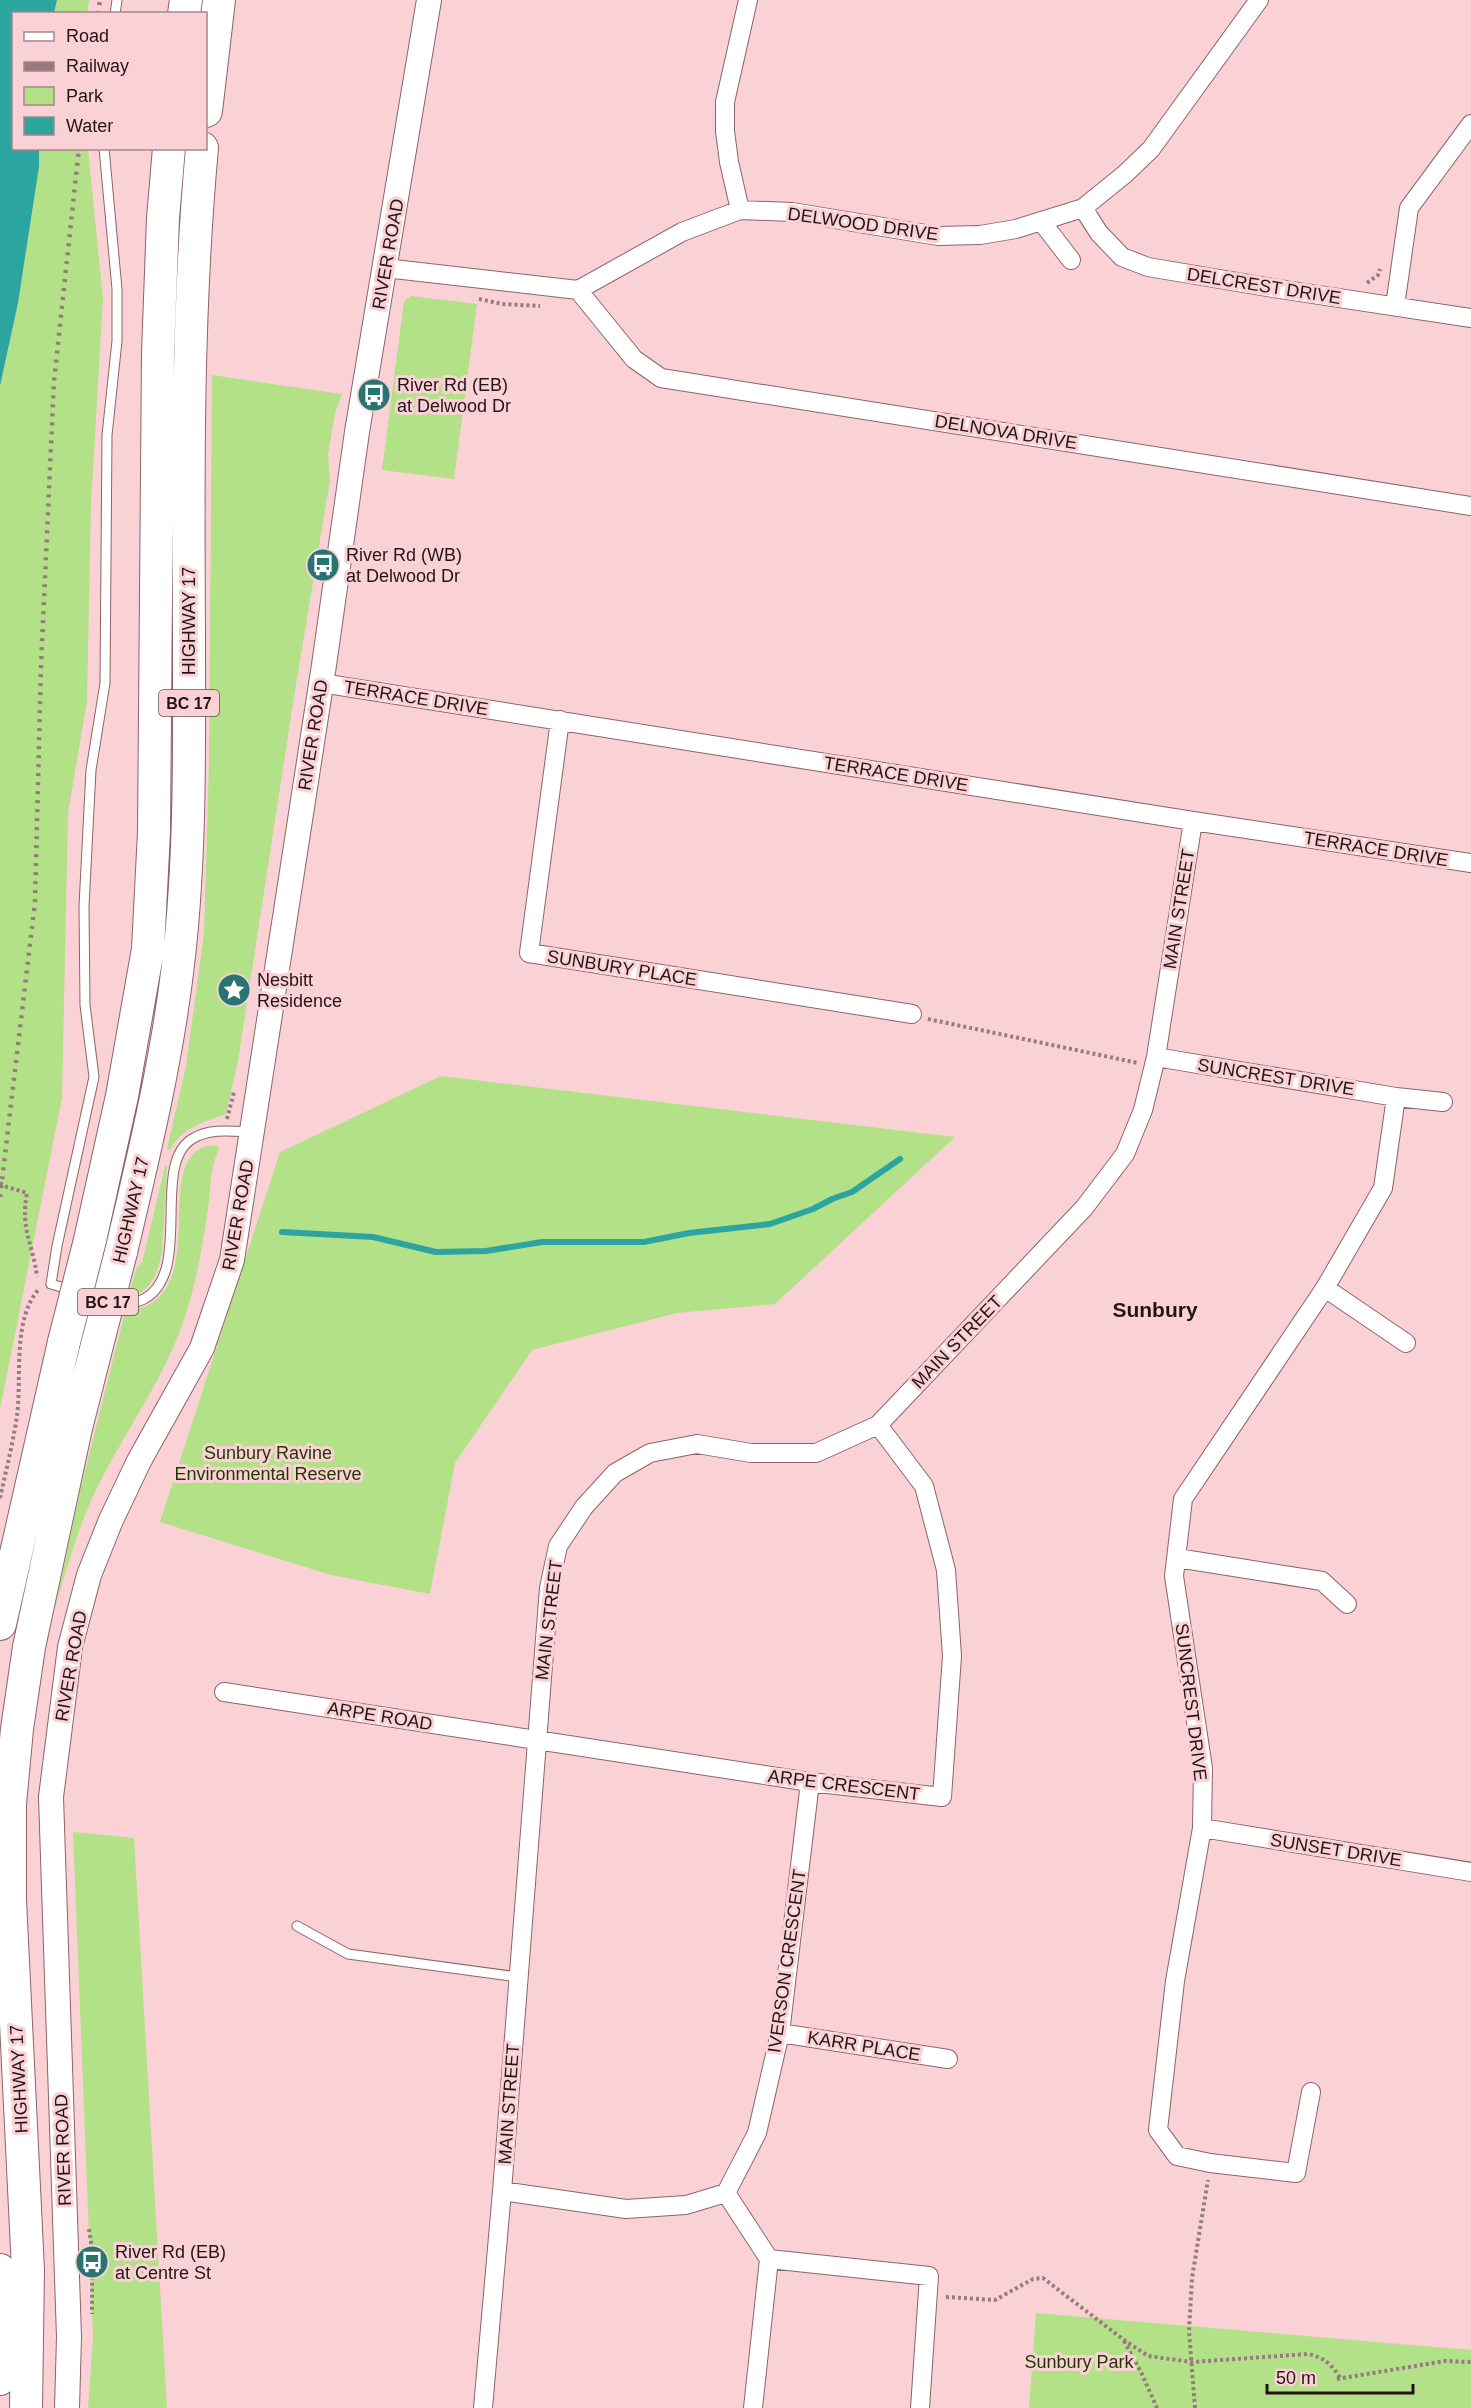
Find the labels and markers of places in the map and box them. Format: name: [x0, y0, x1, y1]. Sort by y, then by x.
place label: River Rd (EB) at Delwood Dr: [397, 375, 511, 416]
bus stop icon: River Rd (EB) at Delwood Dr: [356, 377, 392, 413]
place label: River Rd (WB) at Delwood Dr: [346, 545, 462, 586]
bus stop icon: River Rd (WB) at Delwood Dr: [305, 547, 341, 583]
place label: Nesbitt Residence: [257, 970, 342, 1011]
place icon: Nesbitt Residence: [216, 972, 252, 1008]
place label: River Rd (EB) at Centre St: [115, 2242, 226, 2283]
bus stop icon: River Rd (EB) at Centre St: [74, 2244, 110, 2280]

